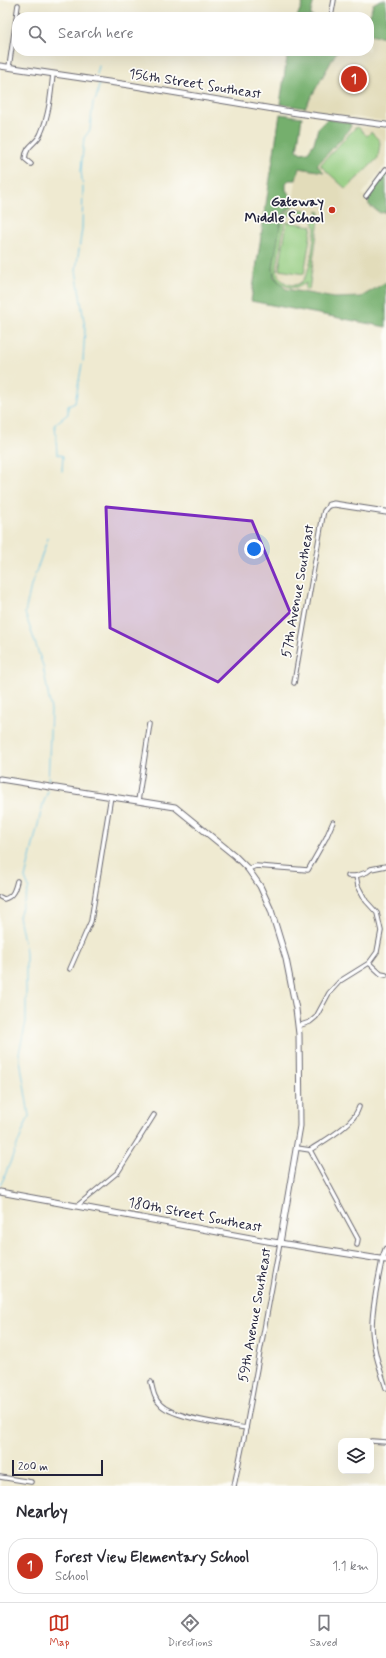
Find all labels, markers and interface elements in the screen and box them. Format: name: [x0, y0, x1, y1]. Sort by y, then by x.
search box: [12, 12, 374, 56]
icon: search: [26, 23, 48, 45]
text: Search here: [58, 24, 134, 44]
pin: 1: [341, 64, 367, 94]
street label: 156th Street Southeast: [128, 65, 263, 103]
place label: Gateway Middle School: [245, 193, 324, 227]
marker: Gateway Middle School: [327, 205, 337, 215]
street label: 57th Avenue Southeast: [277, 523, 319, 659]
your location: [244, 539, 264, 559]
street label: 180th Street Southeast: [127, 1193, 264, 1237]
street label: 59th Avenue Southeast: [234, 1246, 276, 1384]
map controls: [338, 1438, 374, 1474]
button: layers: [338, 1438, 374, 1474]
scale bar: [12, 1458, 103, 1477]
text: 200 m: [18, 1460, 48, 1474]
text: Nearby: [16, 1501, 68, 1523]
text: Forest View Elementary School: [55, 1548, 249, 1568]
text: 1: [27, 1558, 33, 1575]
text: 1.1 km: [332, 1558, 369, 1575]
text: School: [55, 1568, 89, 1585]
tab: Map: [48, 1612, 70, 1650]
tab: Directions: [167, 1612, 213, 1650]
tab: Saved: [310, 1612, 337, 1650]

